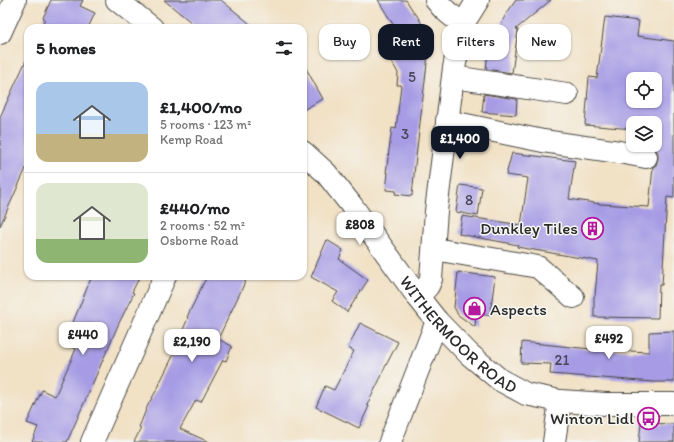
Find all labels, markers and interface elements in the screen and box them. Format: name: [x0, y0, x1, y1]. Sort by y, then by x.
chip: Buy: [319, 24, 370, 60]
chip: Rent: [378, 24, 434, 60]
chip: Filters: [442, 24, 509, 60]
chip: New: [517, 24, 571, 60]
icon: filters: [273, 37, 295, 59]
text: 5 homes: [36, 38, 96, 58]
house number: 5: [408, 68, 416, 86]
map controls: [626, 72, 662, 152]
button: locate: [626, 72, 662, 108]
text: £1,400/mo: [160, 97, 242, 117]
icon: home: [68, 98, 116, 146]
button: layers: [626, 116, 662, 152]
text: 5 rooms · 123 m²: [160, 117, 251, 132]
house number: 3: [401, 125, 409, 143]
pin: £1,400: [427, 126, 493, 160]
text: £1,400: [440, 131, 480, 146]
text: Kemp Road: [160, 132, 223, 147]
house number: 8: [465, 191, 473, 209]
text: £440/mo: [160, 198, 230, 218]
icon: home: [68, 199, 116, 247]
pin: £808: [336, 212, 384, 246]
building icon: Dunkley Tiles: [580, 215, 606, 241]
text: £808: [345, 217, 375, 232]
text: 2 rooms · 52 m²: [160, 218, 245, 233]
place label: Dunkley Tiles: [480, 218, 578, 238]
text: Osborne Road: [160, 233, 238, 248]
street label: WITHERMOOR ROAD: [396, 272, 521, 397]
shop icon: Aspects: [461, 296, 487, 322]
place label: Aspects: [490, 299, 547, 319]
pin: £440: [59, 322, 107, 356]
pin: £492: [585, 326, 633, 360]
text: £440: [68, 327, 98, 342]
pin: £2,190: [159, 329, 225, 363]
text: £492: [595, 331, 623, 346]
text: £2,190: [173, 334, 211, 349]
house number: 21: [555, 351, 569, 369]
bus stop icon: Winton Lidl: [636, 405, 662, 431]
place label: Winton Lidl: [550, 408, 634, 428]

